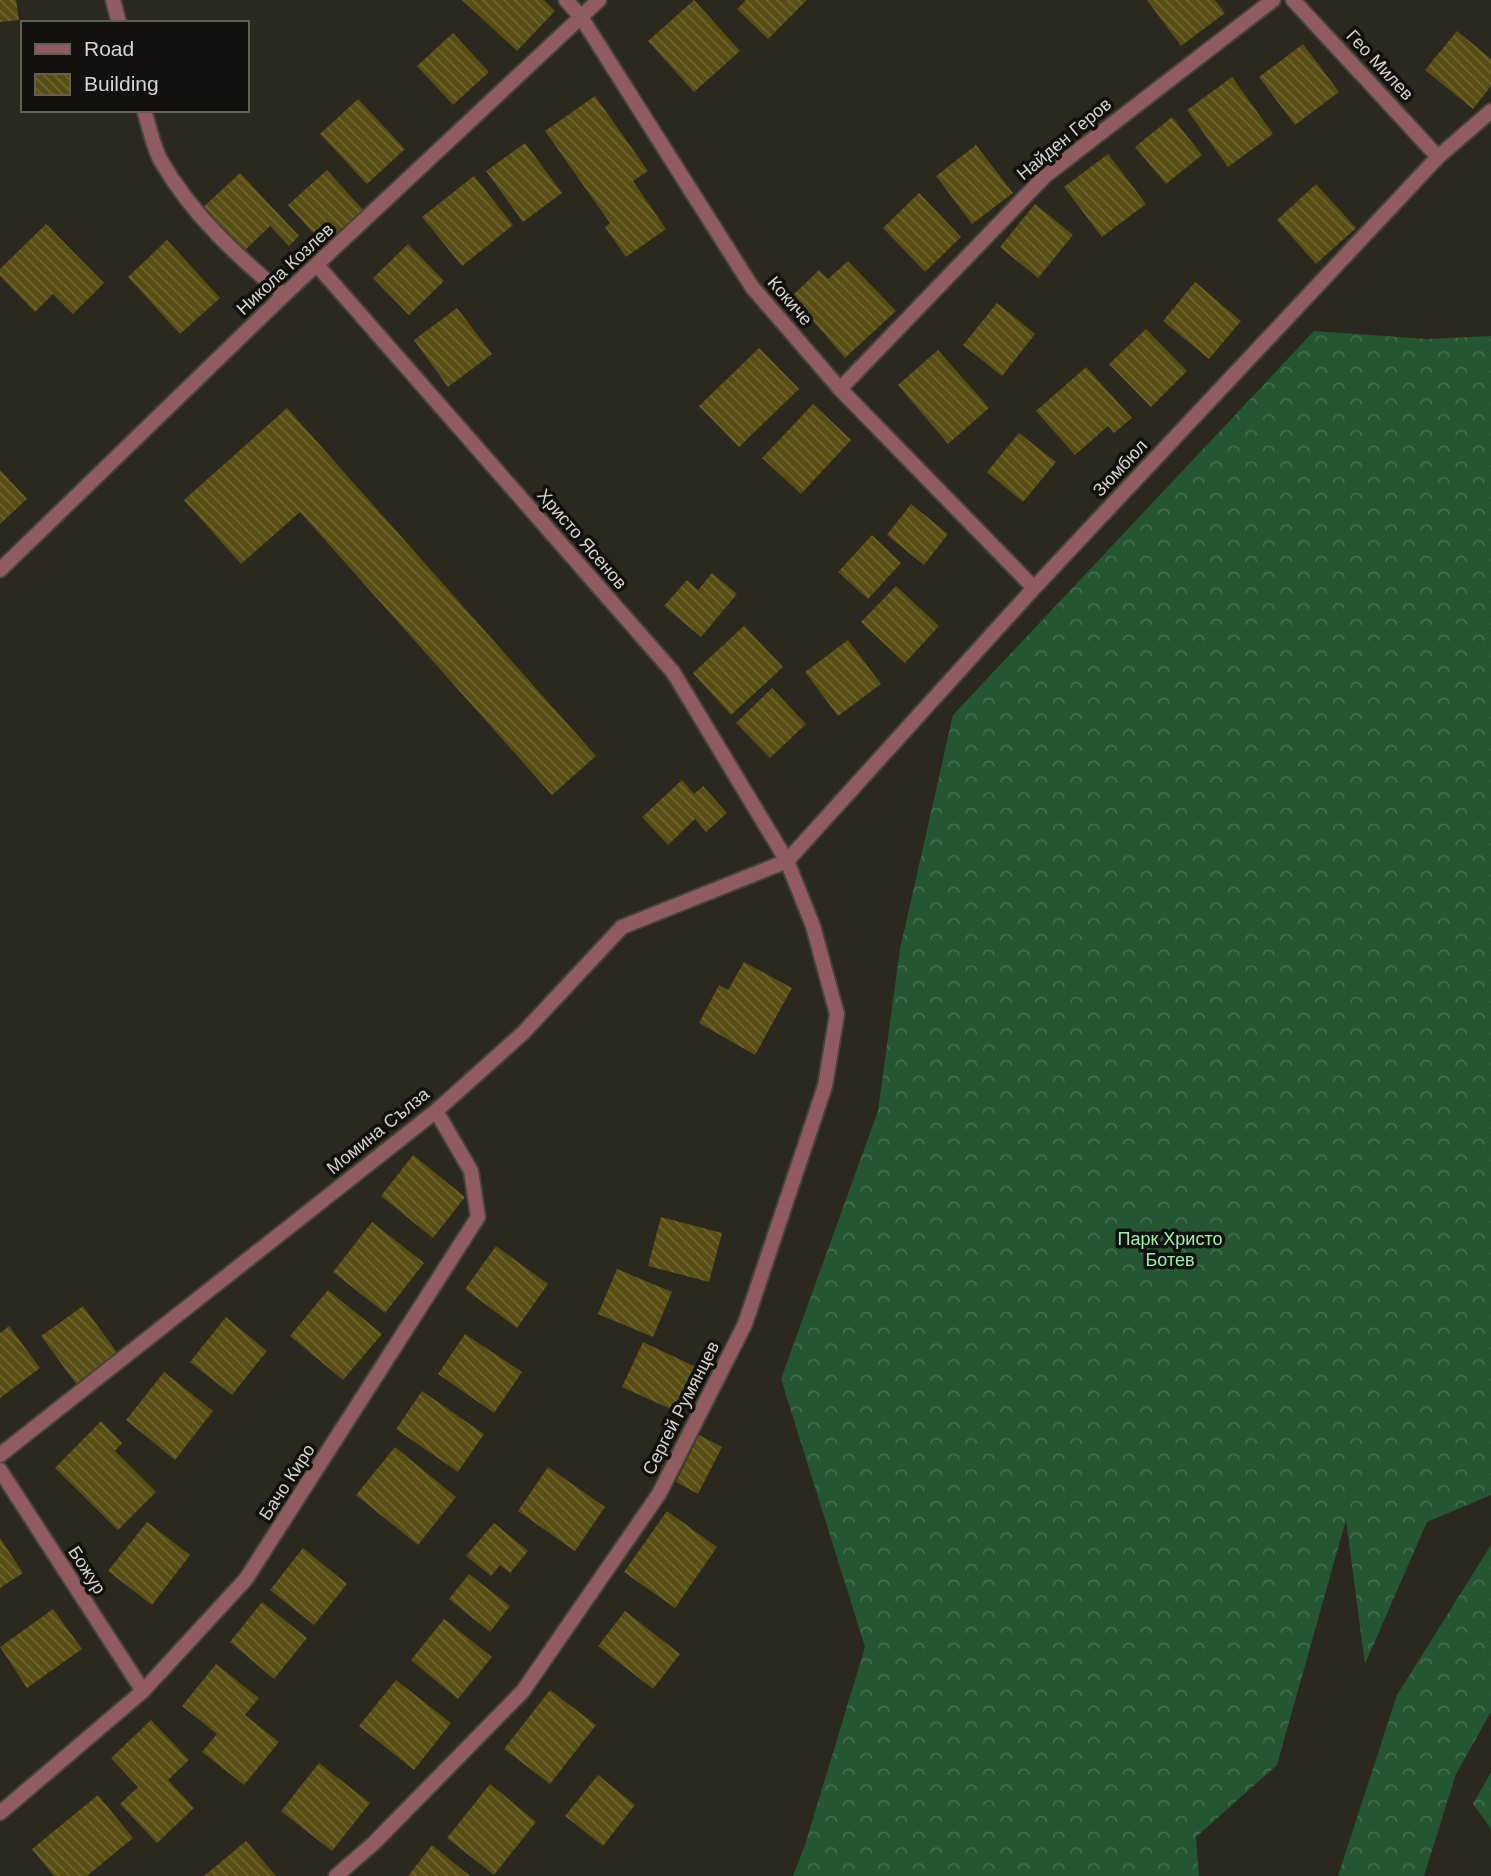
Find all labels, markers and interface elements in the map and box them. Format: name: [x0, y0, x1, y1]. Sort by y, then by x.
legend: [21, 21, 248, 112]
street label: Гео Милев: [1342, 26, 1418, 104]
text: Road: [84, 37, 134, 60]
text: Building: [84, 72, 159, 95]
street label: Найден Геров: [1013, 94, 1115, 184]
street label: Никола Козлев: [233, 219, 337, 319]
street label: Кокиче: [763, 273, 817, 329]
street label: Зюмбюл: [1089, 435, 1151, 501]
street label: Христо Ясенов: [533, 485, 631, 593]
street label: Момина Сълза: [323, 1083, 434, 1178]
park label: Парк Христо Ботев: [1118, 1229, 1222, 1270]
street label: Сергей Румянцев: [639, 1338, 723, 1478]
street label: Бачо Киро: [255, 1440, 319, 1524]
street label: Божур: [64, 1542, 110, 1598]

